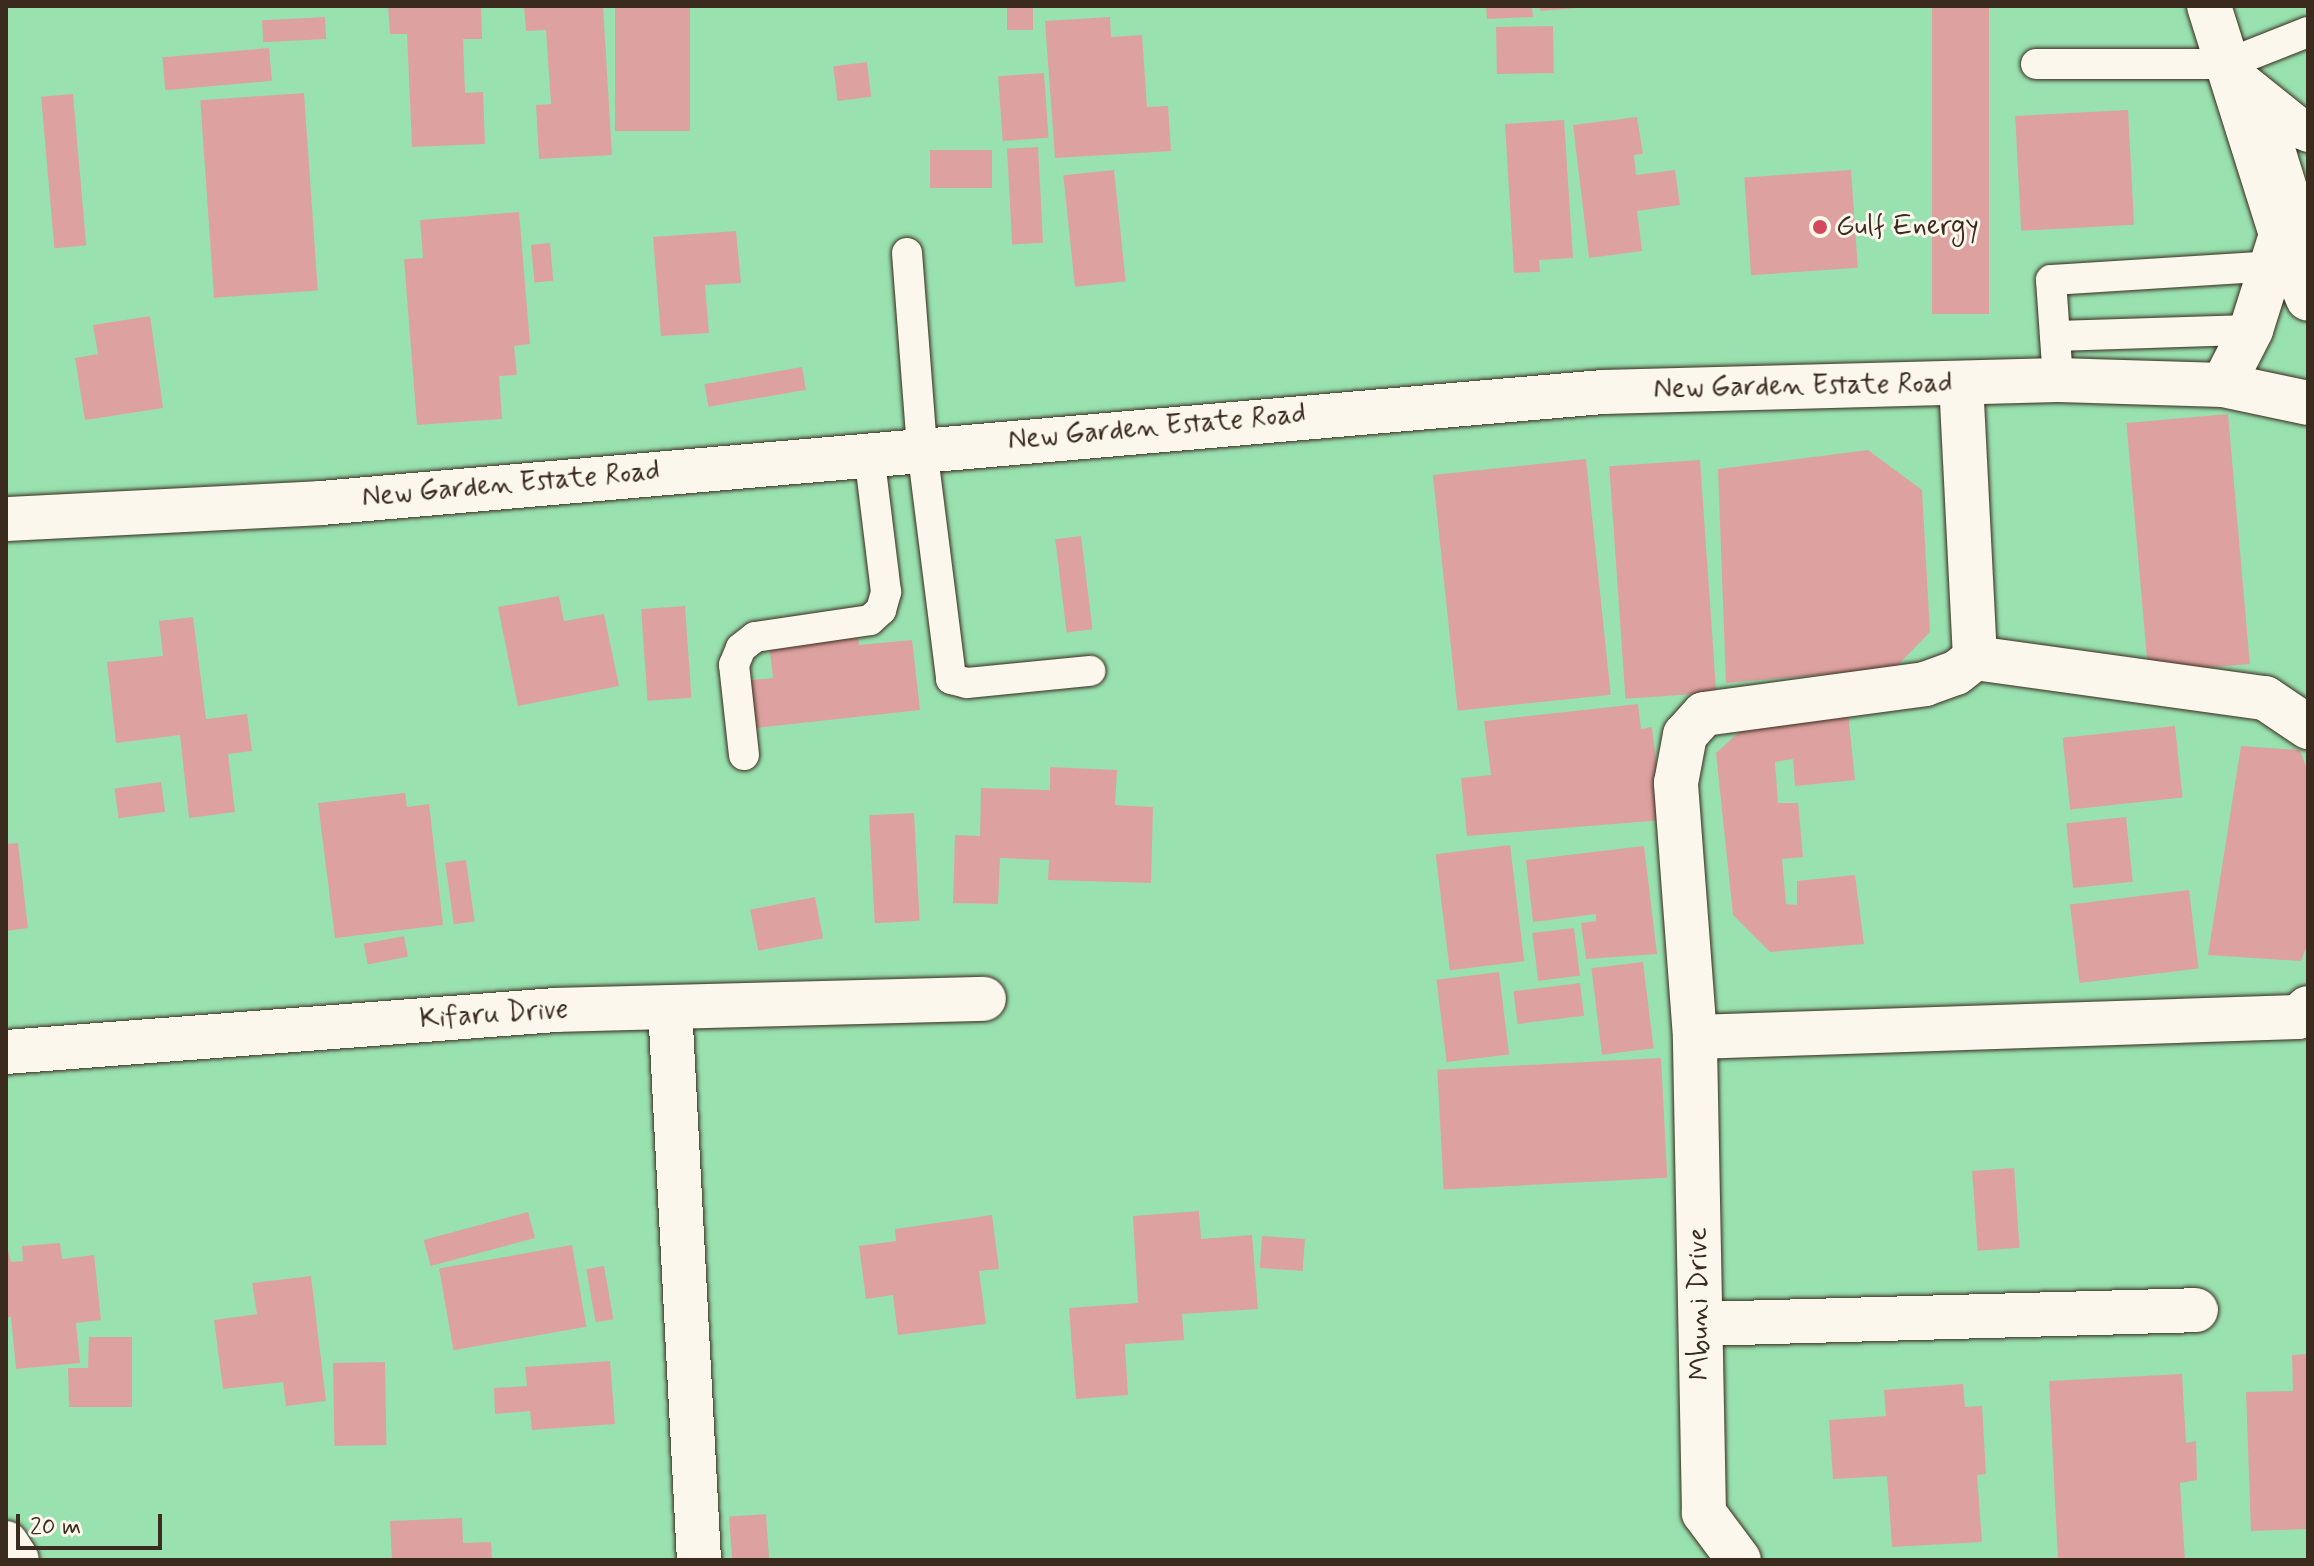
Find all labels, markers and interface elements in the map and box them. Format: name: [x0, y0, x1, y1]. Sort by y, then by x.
place label: Gulf Energy: [1836, 210, 1974, 244]
marker: Gulf Energy: [1811, 218, 1829, 236]
street label: New Garden Estate Road: [1658, 368, 1948, 406]
street label: New Garden Estate Road: [1011, 399, 1303, 457]
street label: New Garden Estate Road: [365, 456, 657, 514]
street label: Kifaru Drive: [418, 993, 570, 1037]
street label: Mbuni Drive: [1682, 1228, 1718, 1380]
scale bar: [20, 1498, 166, 1548]
text: 20 m: [30, 1512, 81, 1543]

